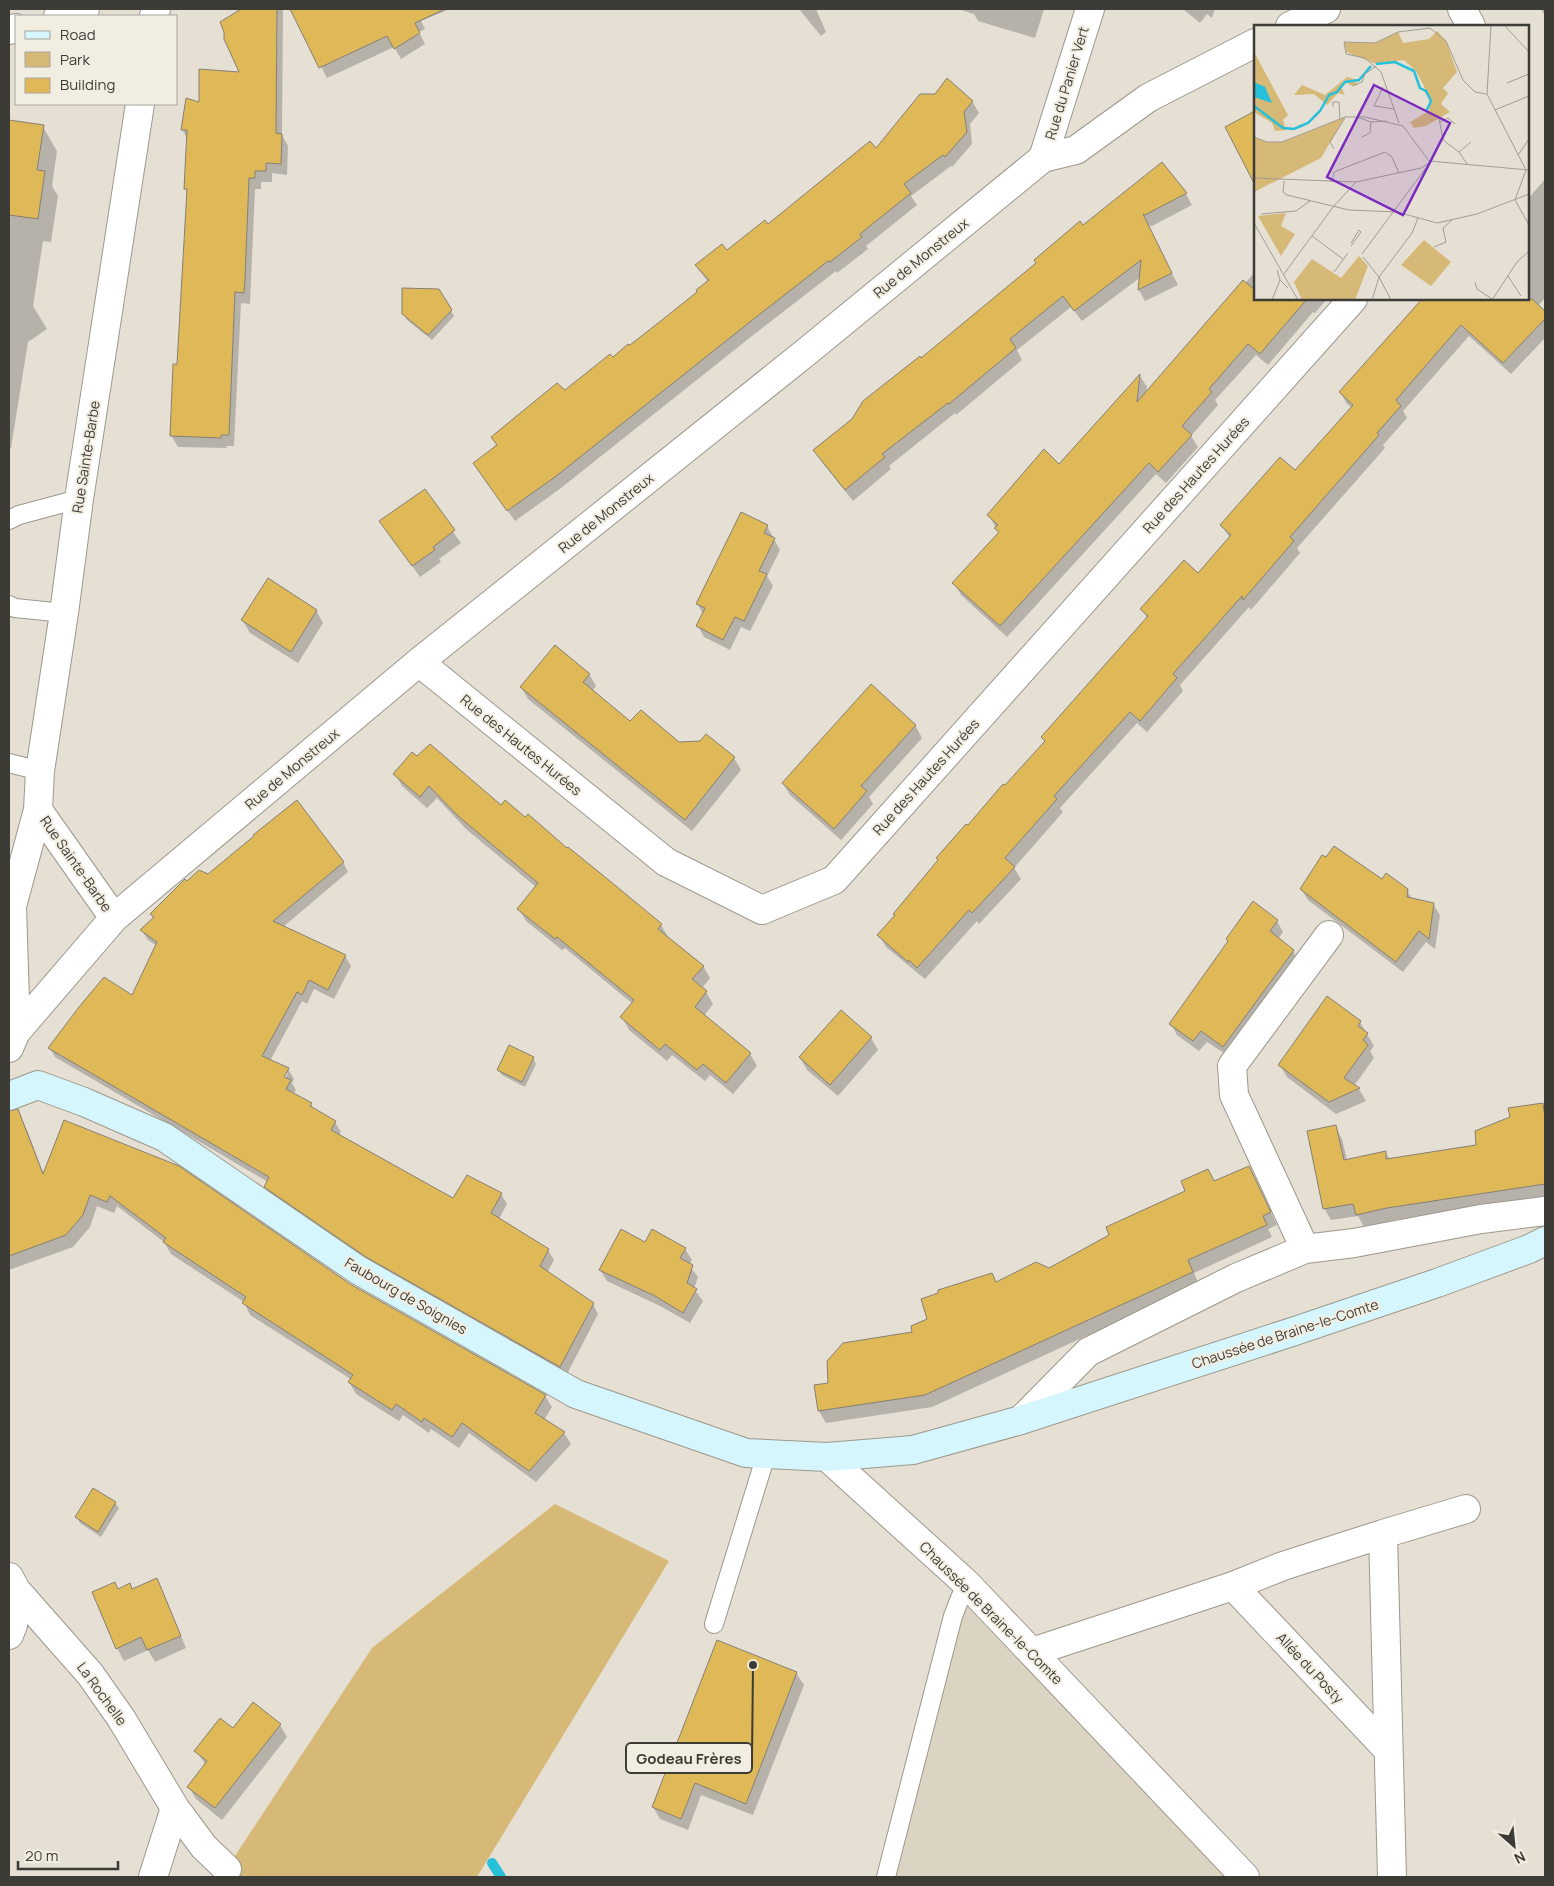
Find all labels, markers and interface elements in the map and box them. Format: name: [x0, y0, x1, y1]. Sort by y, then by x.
legend: [15, 15, 178, 105]
text: Road: [60, 24, 96, 45]
street label: Rue du Panier Vert: [1040, 24, 1093, 142]
inset map: [1254, 25, 1529, 300]
text: Park: [60, 49, 90, 70]
text: Building: [60, 74, 115, 95]
street label: Rue de Monstreux: [869, 213, 973, 302]
street label: Rue Sainte-Barbe: [67, 399, 104, 514]
street label: Rue des Hautes Hurées: [1138, 412, 1253, 537]
street label: Rue de Monstreux: [554, 468, 658, 557]
street label: Rue des Hautes Hurées: [457, 690, 586, 799]
street label: Rue des Hautes Hurées: [868, 714, 983, 839]
street label: Rue de Monstreux: [241, 723, 343, 814]
street label: Rue Sainte-Barbe: [36, 812, 117, 916]
street label: Faubourg de Soignies: [342, 1253, 471, 1338]
street label: Chaussée de Braine-le-Comte: [1189, 1294, 1381, 1373]
street label: Chaussée de Braine-le-Comte: [916, 1537, 1067, 1688]
street label: Allée du Posty: [1272, 1628, 1349, 1708]
street label: La Rochelle: [73, 1658, 132, 1729]
callout: Godeau Frères: [626, 1743, 752, 1773]
text: Godeau Frères: [636, 1748, 742, 1769]
north arrow: [1489, 1821, 1539, 1871]
scale bar: [18, 1838, 118, 1870]
text: 20 m: [25, 1845, 58, 1866]
text: N: [1511, 1847, 1529, 1869]

